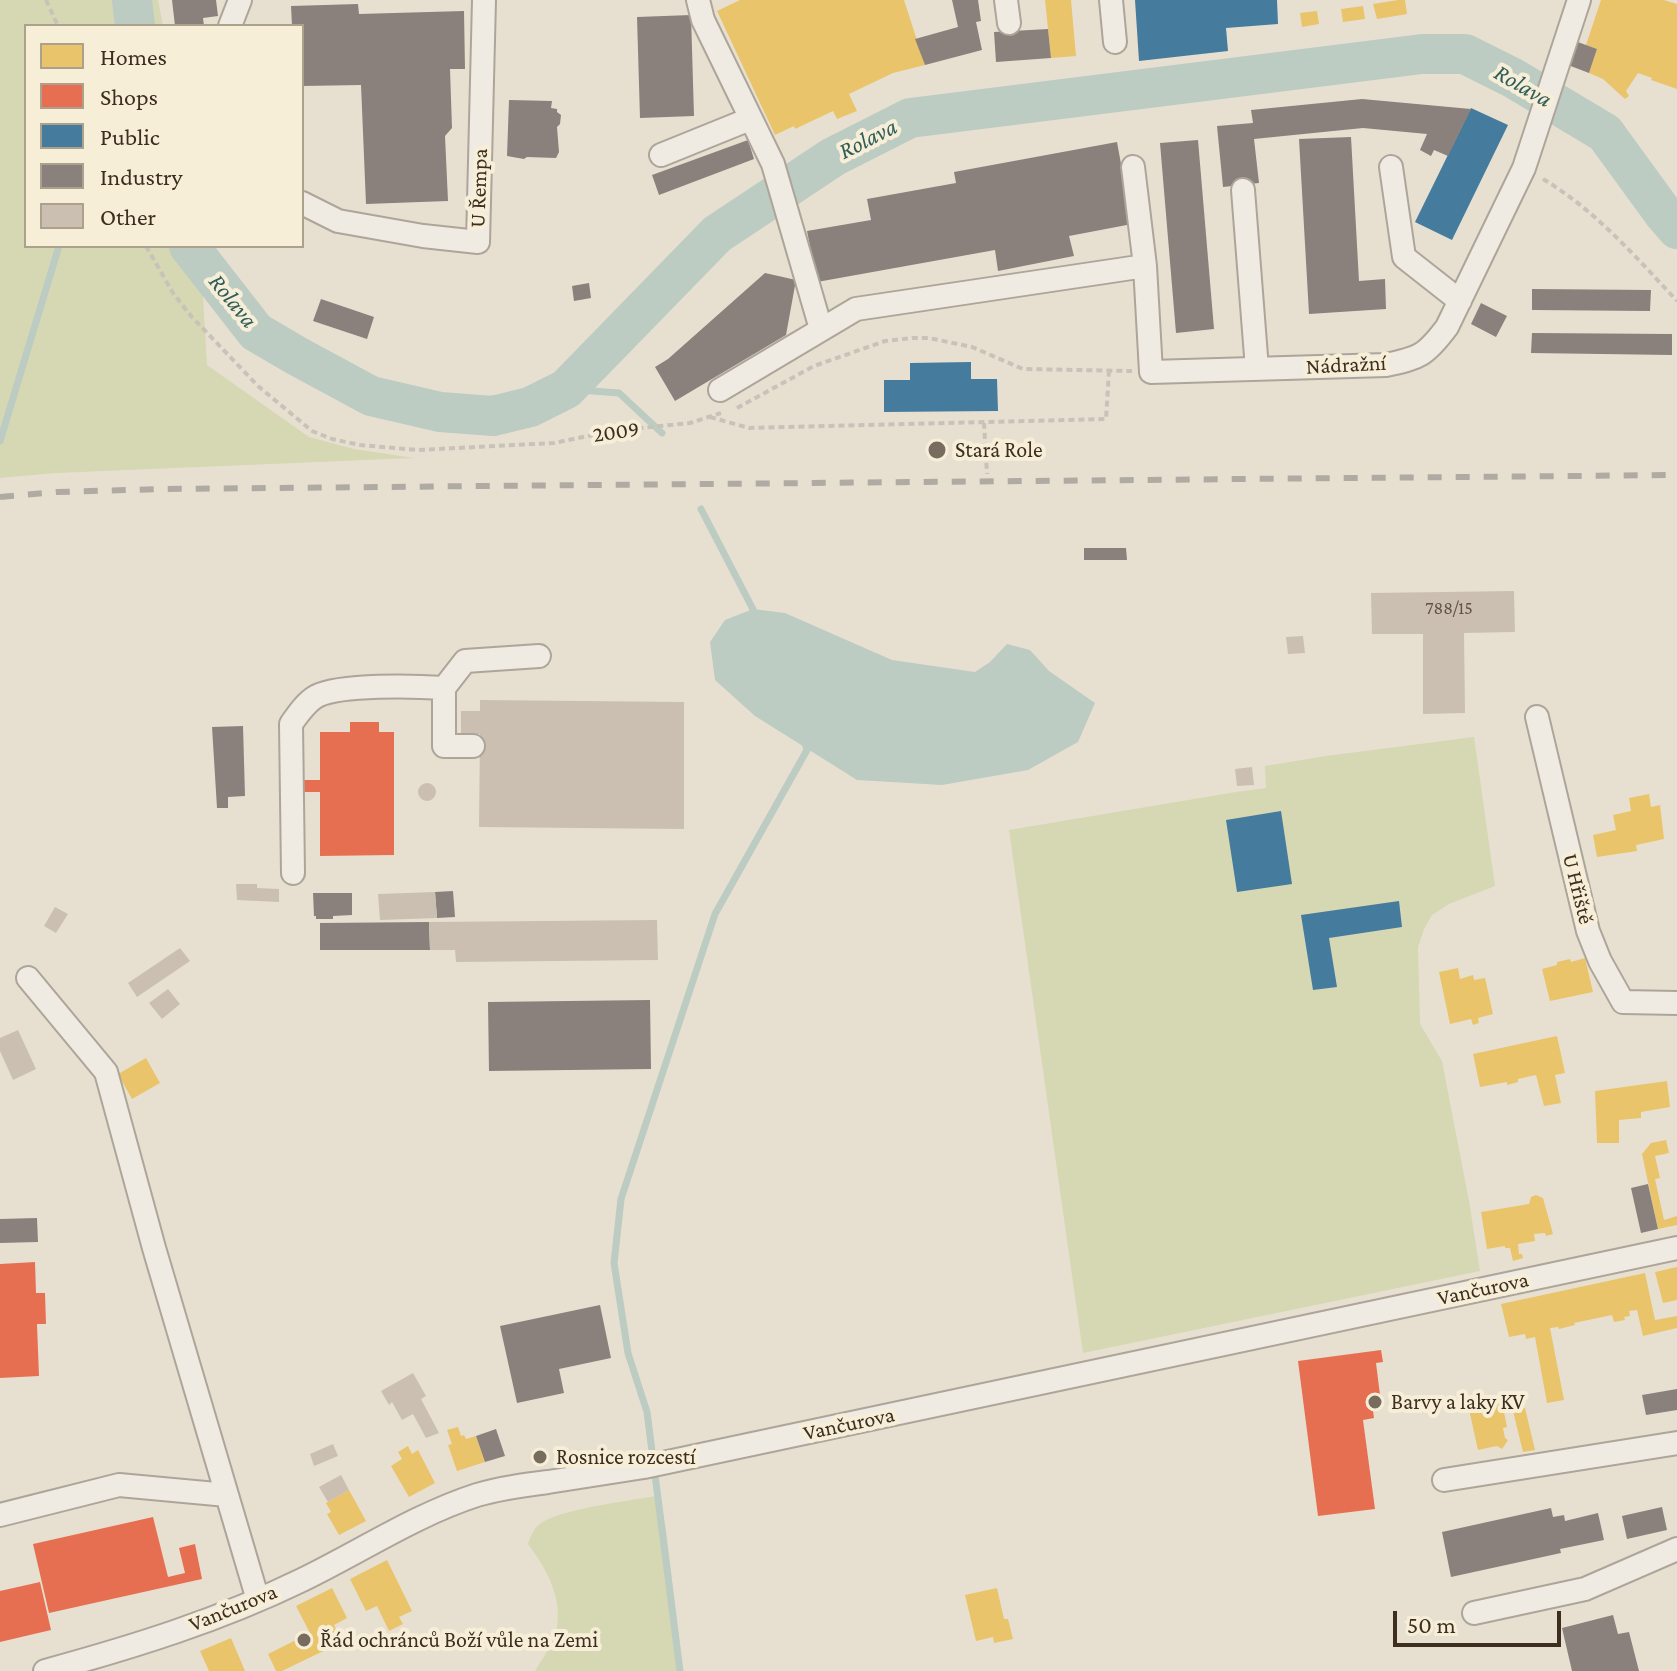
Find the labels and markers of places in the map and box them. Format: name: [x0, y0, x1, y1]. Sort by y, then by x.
place label: Stará Role: [955, 437, 1043, 463]
marker: Stará Role: [926, 439, 948, 461]
place label: Barvy a laky KV: [1391, 1389, 1525, 1415]
marker: Barvy a laky KV: [1366, 1393, 1384, 1411]
place label: Rosnice rozcestí: [556, 1444, 696, 1470]
marker: Rosnice rozcestí: [531, 1448, 549, 1466]
place label: Řád ochránců Boží vůle na Zemi: [320, 1627, 598, 1653]
marker: Řád ochránců Boží vůle na Zemi: [295, 1631, 313, 1649]

